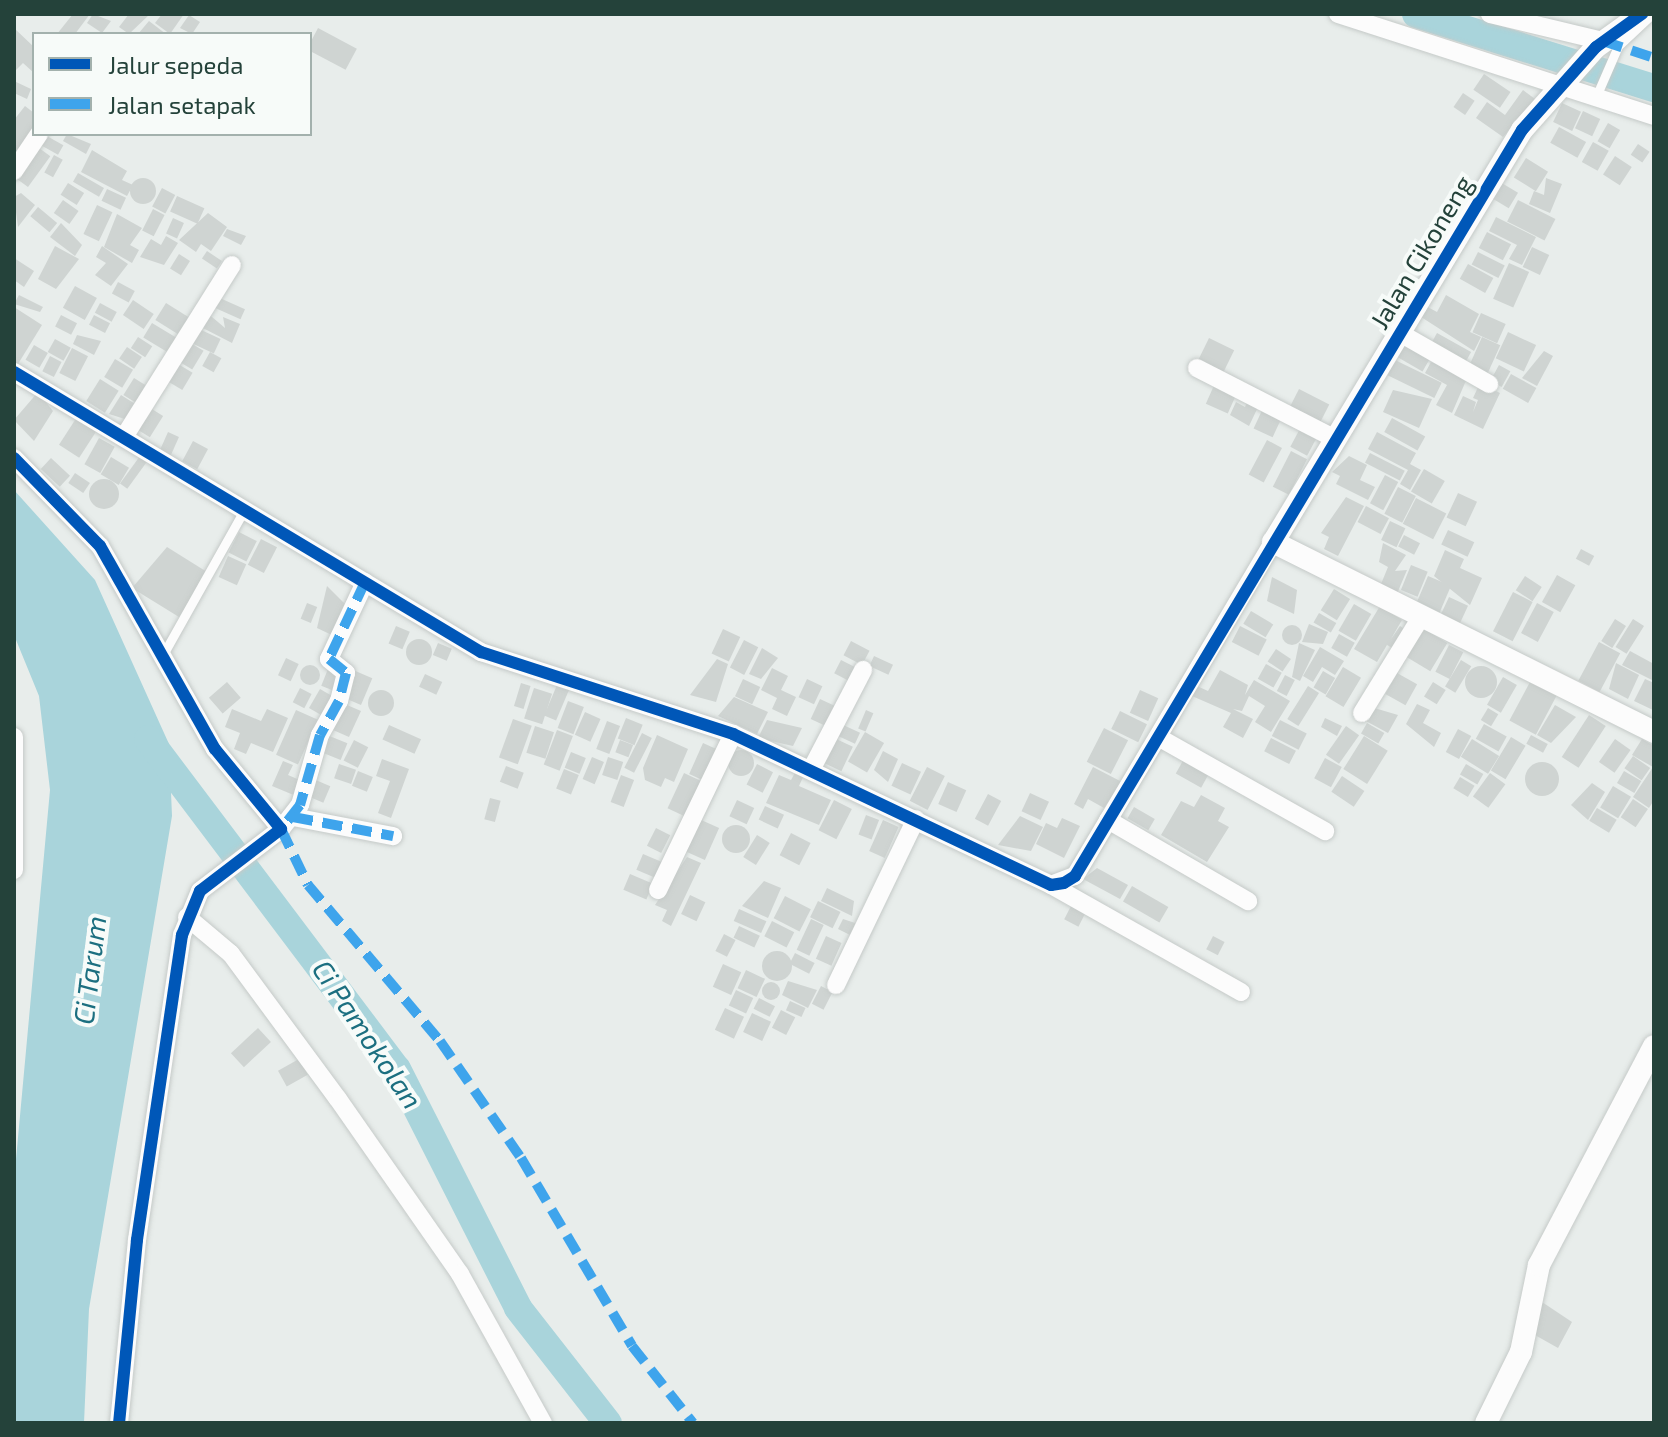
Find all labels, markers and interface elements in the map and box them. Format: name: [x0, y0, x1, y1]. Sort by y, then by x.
legend: [32, 32, 312, 136]
text: Jalur sepeda: [108, 50, 243, 79]
text: Jalan setapak: [108, 90, 256, 119]
street label: Jalan Cikoneng: [1363, 170, 1479, 334]
water label: Ci Tarum: [66, 914, 112, 1026]
water label: Ci Pamokolan: [306, 953, 430, 1115]

